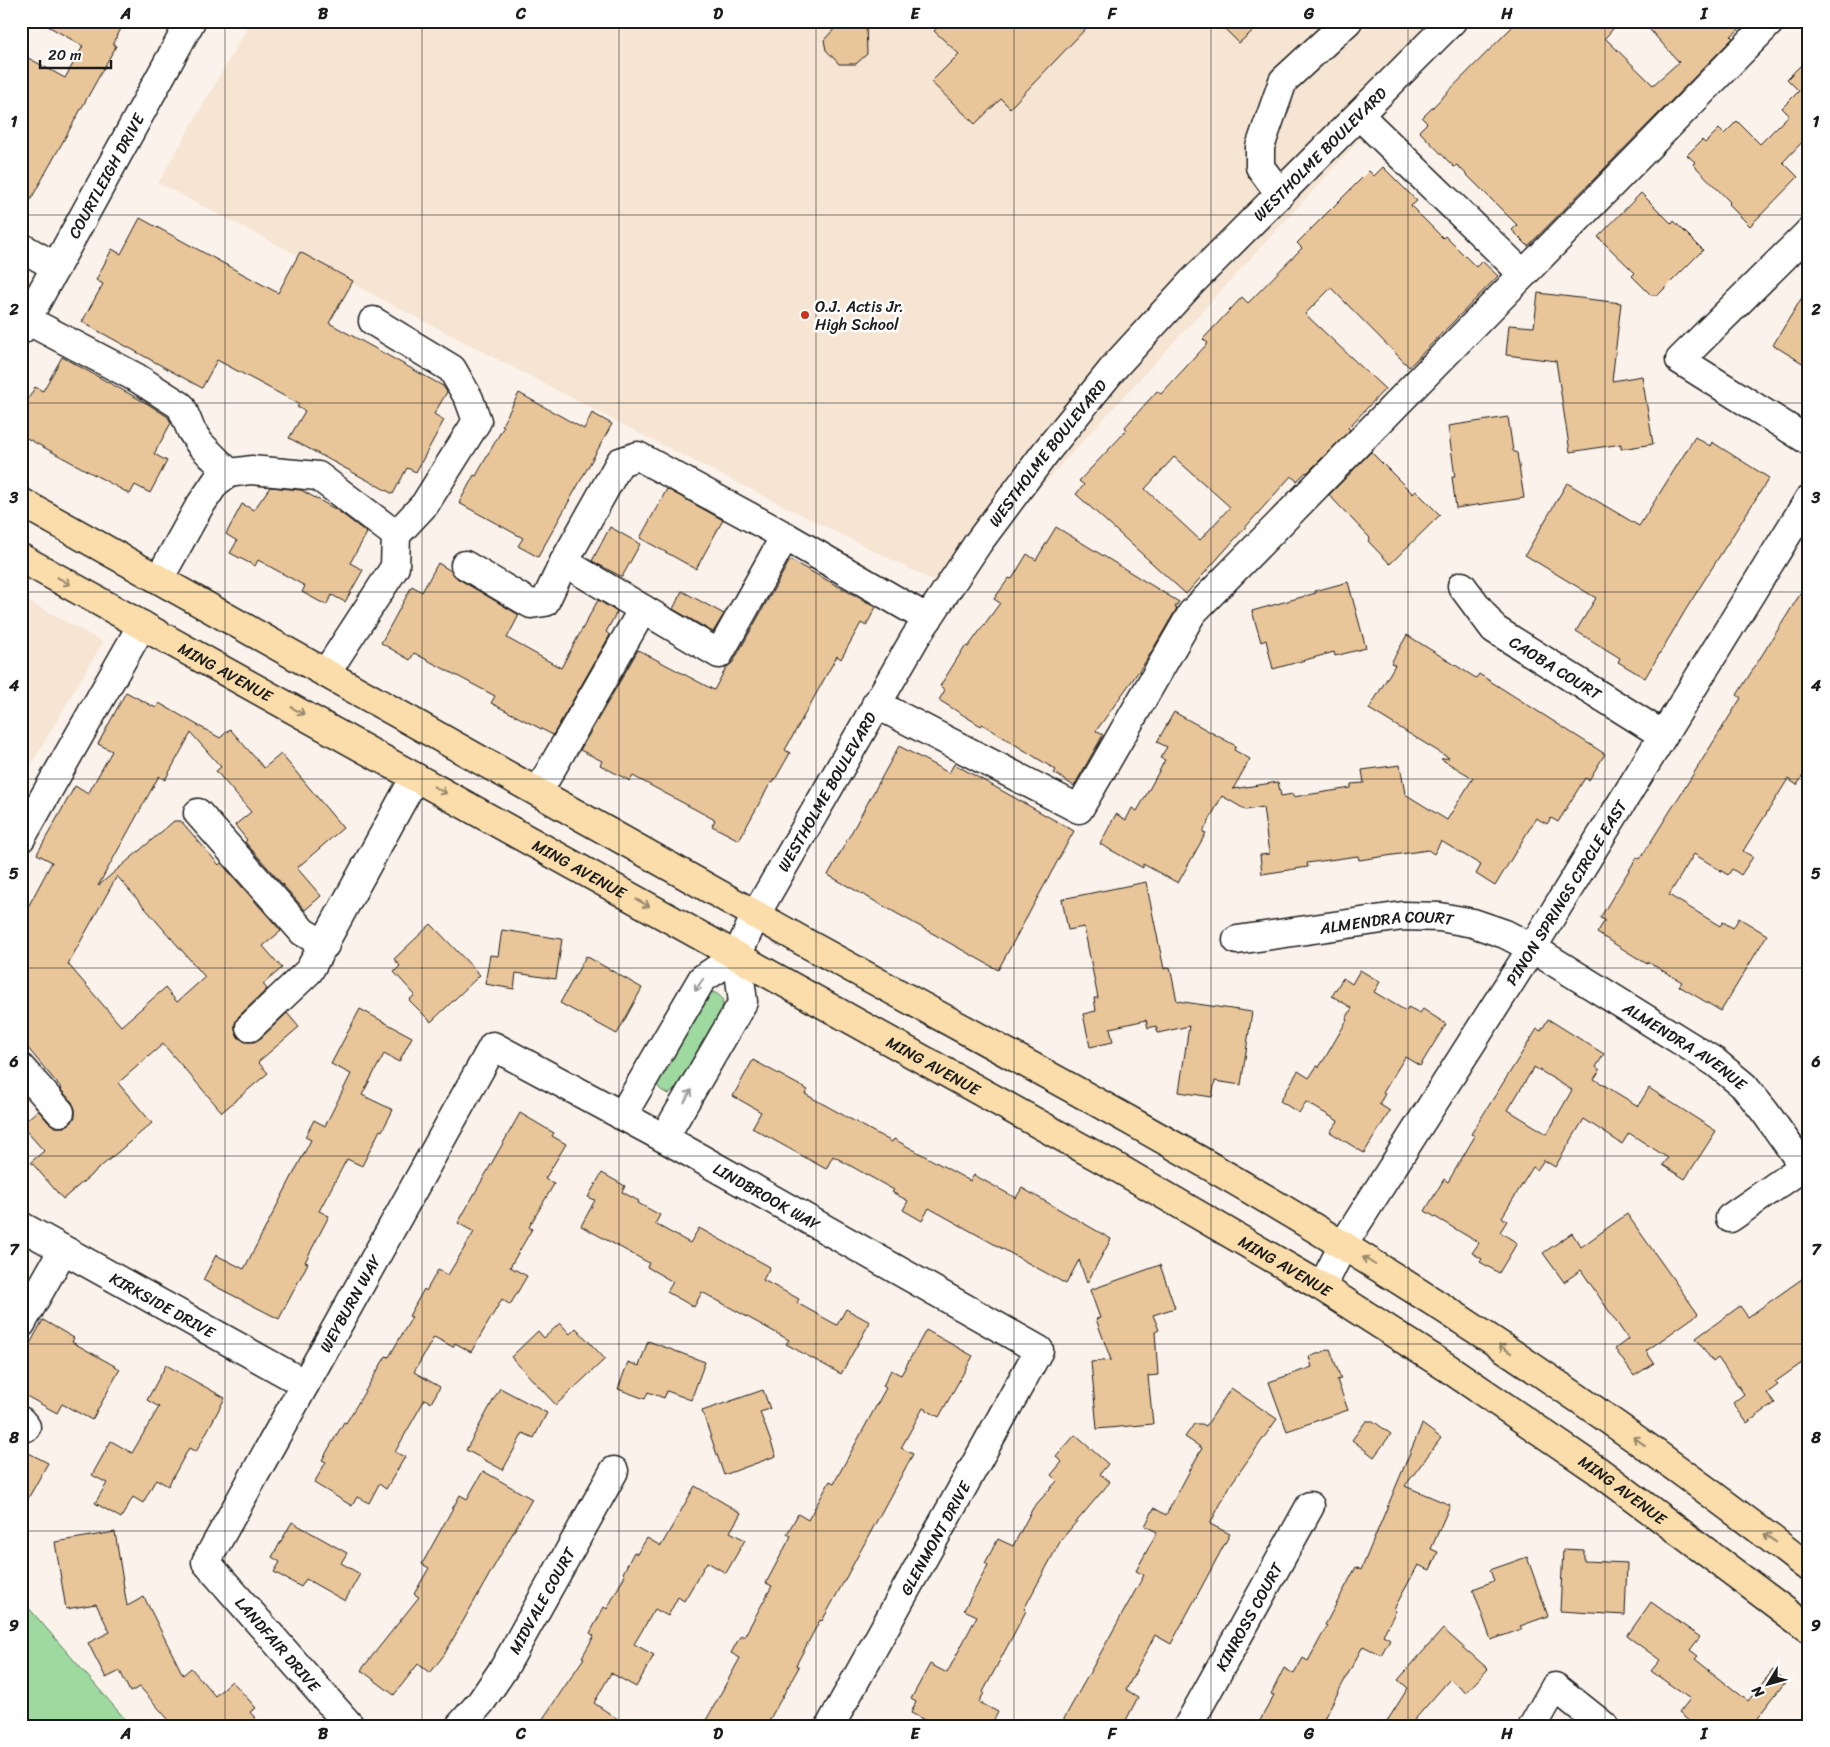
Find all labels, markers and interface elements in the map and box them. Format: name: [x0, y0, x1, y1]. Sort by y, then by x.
text: A: [120, 0, 131, 28]
text: B: [318, 0, 329, 28]
text: C: [515, 0, 527, 28]
text: D: [713, 0, 723, 28]
text: E: [911, 0, 921, 28]
text: F: [1107, 0, 1118, 28]
text: G: [1303, 0, 1315, 28]
text: H: [1500, 0, 1513, 28]
text: I: [1700, 0, 1709, 28]
scale bar: [40, 38, 111, 70]
text: 20 m: [48, 42, 82, 68]
street label: WESTHOLME BOULEVARD: [1246, 80, 1394, 229]
text: 1: [11, 107, 18, 136]
street label: COURTLEIGH DRIVE: [60, 107, 153, 244]
text: 1: [1813, 107, 1820, 136]
place label: O.J. Actis Jr. High School: [815, 292, 904, 339]
text: 2: [8, 295, 19, 324]
text: 2: [1810, 295, 1821, 324]
marker: O.J. Actis Jr. High School: [799, 309, 811, 321]
street label: WESTHOLME BOULEVARD: [981, 372, 1115, 533]
text: 3: [9, 483, 19, 512]
text: 3: [1811, 483, 1821, 512]
one-way arrow: [56, 577, 71, 587]
street label: CAOBA COURT: [1503, 628, 1608, 709]
street label: MING AVENUE: [173, 634, 279, 711]
text: 4: [8, 671, 19, 700]
text: 4: [1810, 671, 1821, 700]
street label: WESTHOLME BOULEVARD: [769, 706, 885, 877]
one-way arrow: [290, 707, 304, 717]
one-way arrow: [432, 786, 446, 796]
street label: PINON SPRINGS CIRCLE EAST: [1498, 793, 1636, 992]
street label: MING AVENUE: [527, 831, 633, 908]
text: 5: [9, 859, 19, 888]
text: 5: [1811, 859, 1821, 888]
one-way arrow: [635, 899, 650, 909]
street label: ALMENDRA COURT: [1317, 902, 1457, 943]
one-way arrow: [694, 978, 704, 992]
street label: ALMENDRA AVENUE: [1616, 993, 1754, 1099]
street label: MING AVENUE: [881, 1028, 987, 1104]
text: 6: [8, 1047, 19, 1076]
text: 6: [1810, 1047, 1821, 1076]
one-way arrow: [684, 1089, 694, 1103]
street label: LINDBROOK WAY: [707, 1155, 827, 1239]
street label: MING AVENUE: [1233, 1227, 1339, 1306]
text: 7: [9, 1235, 20, 1264]
text: 7: [1811, 1235, 1822, 1264]
street label: WEYBURN WAY: [311, 1249, 390, 1358]
one-way arrow: [1362, 1256, 1376, 1266]
street label: KIRKSIDE DRIVE: [104, 1264, 222, 1347]
one-way arrow: [1499, 1344, 1513, 1354]
text: 8: [8, 1423, 19, 1452]
text: 8: [1810, 1423, 1821, 1452]
one-way arrow: [1633, 1436, 1646, 1447]
street label: MING AVENUE: [1572, 1447, 1674, 1533]
street label: GLENMONT DRIVE: [892, 1475, 979, 1601]
one-way arrow: [1763, 1533, 1777, 1543]
street label: MIDVALE COURT: [500, 1541, 584, 1660]
street label: KINROSS COURT: [1207, 1556, 1292, 1677]
street label: LANDFAIR DRIVE: [228, 1590, 328, 1700]
text: 9: [9, 1611, 19, 1640]
text: 9: [1811, 1611, 1821, 1640]
north arrow: [1742, 1660, 1792, 1710]
text: N: [1745, 1680, 1772, 1704]
text: A: [120, 1719, 131, 1747]
text: B: [318, 1719, 329, 1747]
text: C: [515, 1719, 527, 1747]
text: D: [713, 1719, 723, 1747]
text: E: [911, 1719, 921, 1747]
text: F: [1107, 1719, 1118, 1747]
text: G: [1303, 1719, 1315, 1747]
text: H: [1500, 1719, 1513, 1747]
text: I: [1700, 1719, 1709, 1747]

